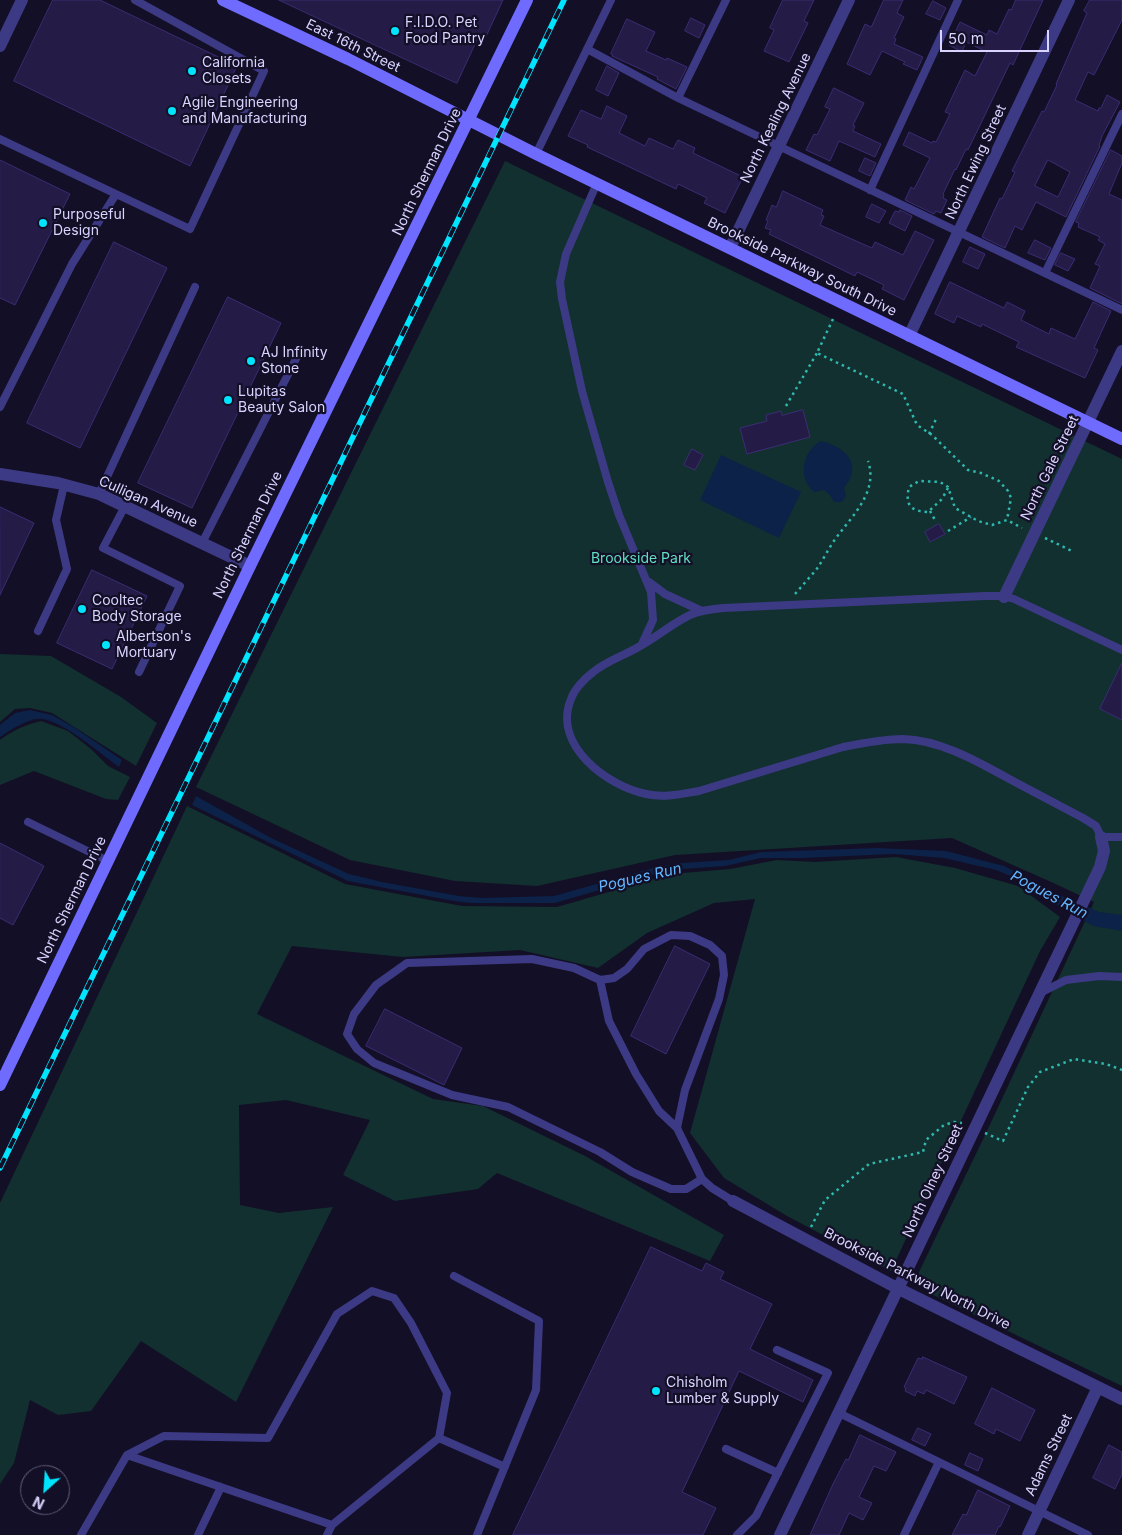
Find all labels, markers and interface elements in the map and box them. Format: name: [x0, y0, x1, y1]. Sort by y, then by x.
place label: F.I.D.O. Pet Food Pantry: [405, 15, 485, 48]
street label: East 16th Street: [303, 16, 403, 76]
scale bar: [942, 20, 1051, 52]
marker: F.I.D.O. Pet Food Pantry: [389, 25, 401, 37]
text: 50 m: [948, 29, 984, 48]
street label: North Kealing Avenue: [737, 50, 815, 186]
place label: California Closets: [202, 55, 265, 88]
marker: California Closets: [186, 65, 198, 77]
place label: Agile Engineering and Manufacturing: [182, 95, 307, 128]
street label: North Ewing Street: [942, 102, 1010, 222]
marker: Agile Engineering and Manufacturing: [166, 105, 178, 117]
street label: North Sherman Drive: [389, 106, 465, 238]
place label: Purposeful Design: [53, 207, 125, 240]
street label: Brookside Parkway South Drive: [705, 214, 899, 320]
marker: Purposeful Design: [37, 217, 49, 229]
place label: AJ Infinity Stone: [261, 345, 328, 378]
marker: AJ Infinity Stone: [245, 355, 257, 367]
place label: Lupitas Beauty Salon: [238, 384, 325, 417]
marker: Lupitas Beauty Salon: [222, 394, 234, 406]
street label: North Gale Street: [1017, 413, 1083, 523]
street label: North Sherman Drive: [210, 469, 286, 601]
street label: Culligan Avenue: [96, 473, 200, 531]
park label: Brookside Park: [591, 551, 691, 567]
place label: Cooltec Body Storage: [92, 593, 182, 626]
marker: Cooltec Body Storage: [76, 603, 88, 615]
place label: Albertson's Mortuary: [116, 629, 191, 662]
marker: Albertson's Mortuary: [100, 639, 112, 651]
street label: North Sherman Drive: [34, 834, 110, 966]
water label: Pogues Run: [597, 860, 683, 896]
water label: Pogues Run: [1007, 867, 1091, 923]
street label: North Olney Street: [899, 1122, 967, 1240]
street label: Brookside Parkway North Drive: [821, 1225, 1013, 1333]
place label: Chisholm Lumber & Supply: [666, 1375, 779, 1408]
marker: Chisholm Lumber & Supply: [650, 1385, 662, 1397]
street label: Adams Street: [1022, 1411, 1076, 1499]
north arrow: [20, 1465, 70, 1515]
text: N: [30, 1493, 47, 1513]

